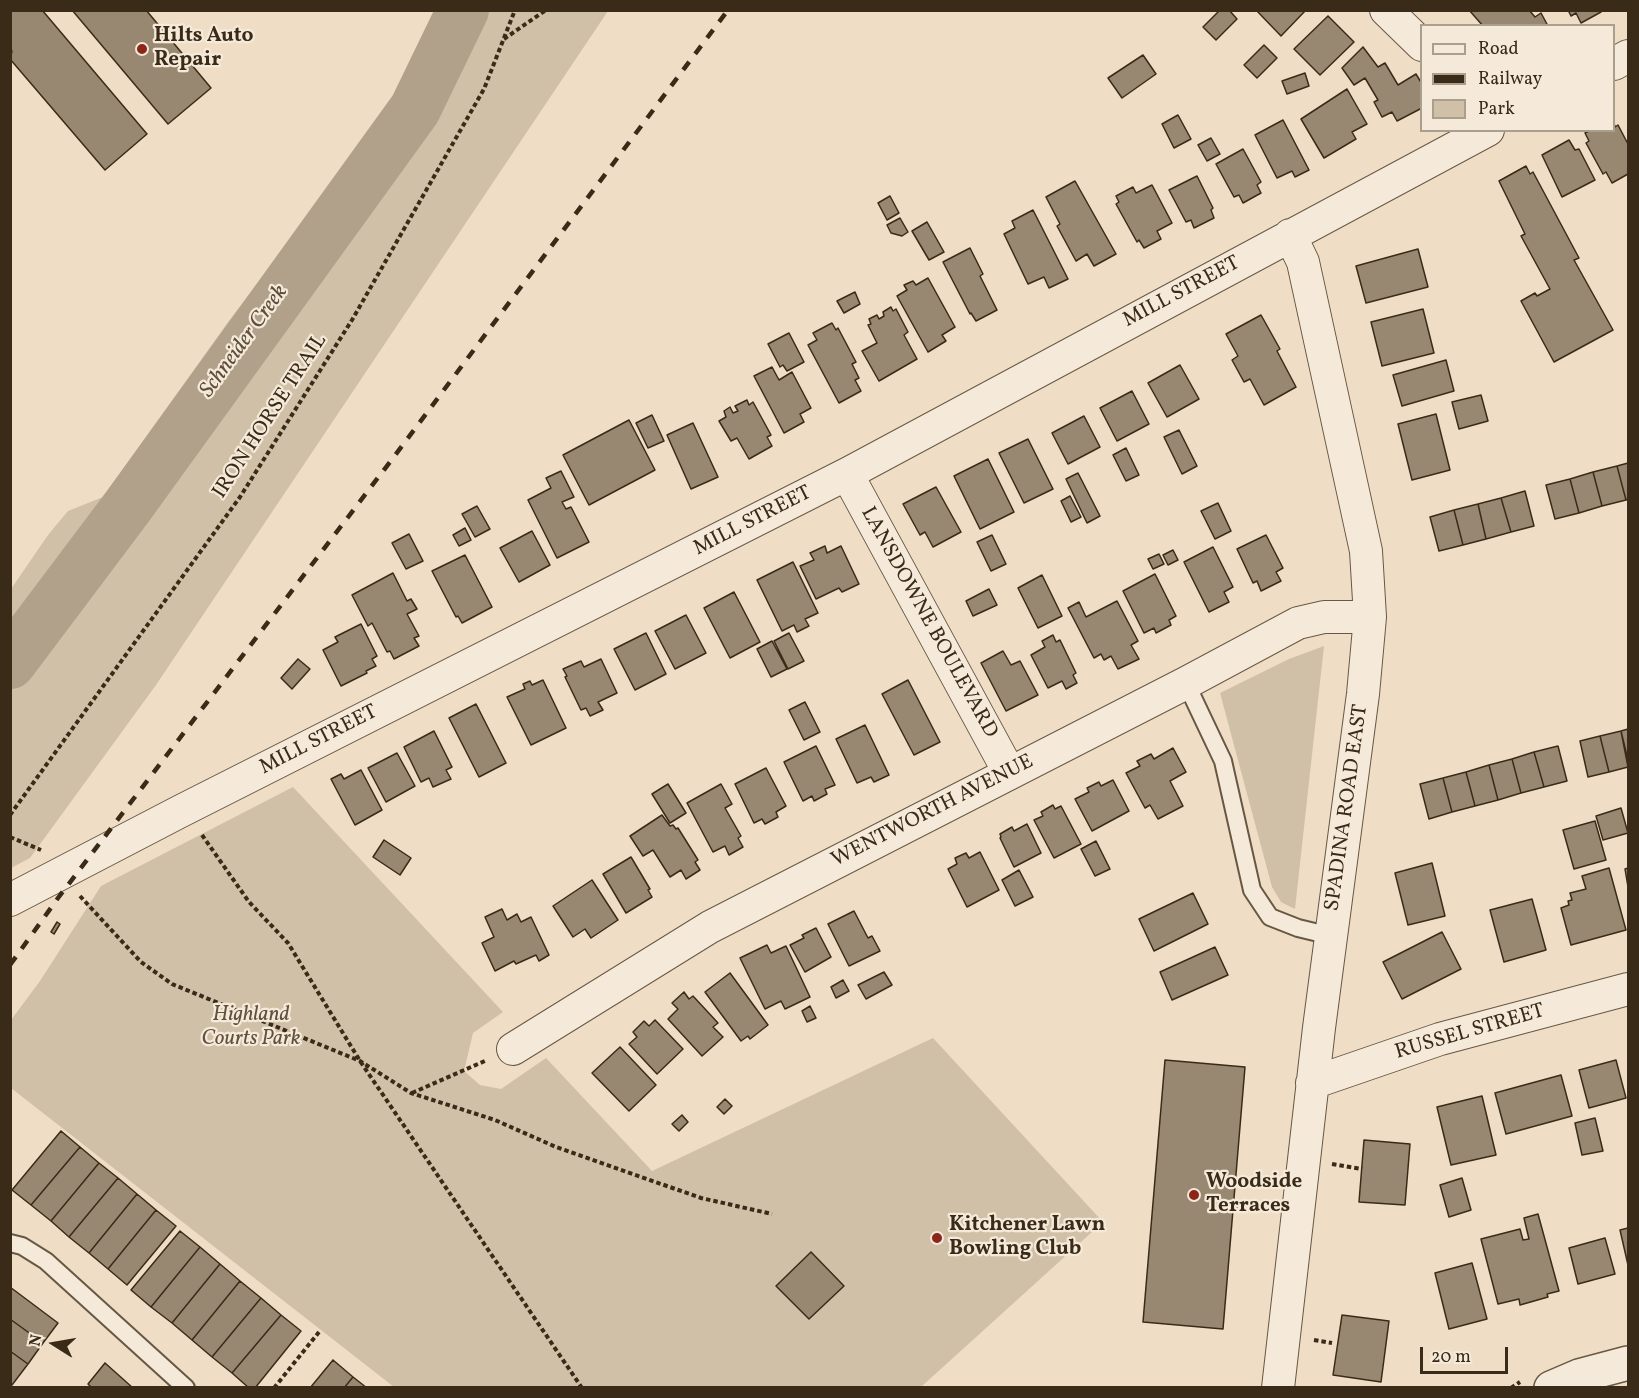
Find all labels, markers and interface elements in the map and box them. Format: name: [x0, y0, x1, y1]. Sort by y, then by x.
place label: Hilts Auto Repair: [154, 24, 254, 74]
legend: [1420, 24, 1615, 132]
text: Road: [1478, 37, 1519, 62]
marker: Hilts Auto Repair: [135, 42, 149, 56]
text: Railway: [1478, 67, 1542, 92]
text: Park: [1478, 97, 1515, 122]
street label: MILL STREET: [1119, 252, 1245, 334]
water label: Schneider Creek: [195, 281, 295, 403]
street label: IRON HORSE TRAIL: [208, 330, 334, 504]
street label: MILL STREET: [690, 482, 816, 562]
street label: LANSDOWNE BOULEVARD: [854, 503, 1002, 743]
street label: MILL STREET: [256, 701, 382, 781]
street label: SPADINA ROAD EAST: [1321, 703, 1375, 913]
street label: WENTWORTH AVENUE: [828, 750, 1038, 874]
street label: RUSSEL STREET: [1392, 1000, 1548, 1066]
park label: Highland Courts Park: [201, 1003, 301, 1053]
place label: Woodside Terraces: [1206, 1170, 1302, 1220]
marker: Woodside Terraces: [1187, 1188, 1201, 1202]
place label: Kitchener Lawn Bowling Club: [949, 1213, 1105, 1263]
marker: Kitchener Lawn Bowling Club: [930, 1231, 944, 1245]
north arrow: [24, 1314, 84, 1374]
text: N: [24, 1333, 48, 1348]
scale bar: [1423, 1335, 1512, 1373]
text: 20 m: [1431, 1345, 1471, 1370]

